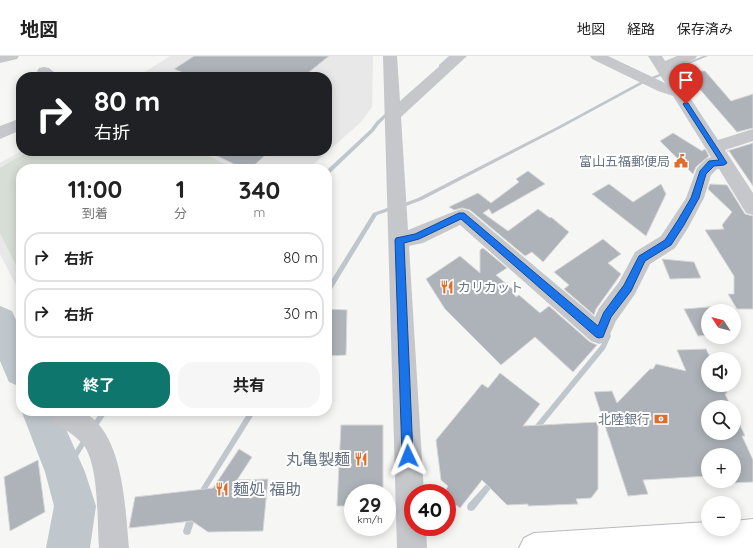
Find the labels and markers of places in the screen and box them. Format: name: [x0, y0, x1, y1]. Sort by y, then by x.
pin: [669, 63, 703, 104]
place label: 富山五福郵便局: [579, 153, 670, 169]
public building icon: 富山五福郵便局: [673, 153, 689, 169]
restaurant icon: カリカット: [439, 279, 455, 295]
place label: カリカット: [458, 279, 523, 295]
place label: 北陸銀行: [598, 411, 650, 427]
bank icon: 北陸銀行: [653, 411, 669, 427]
place label: 丸亀製麺: [286, 449, 350, 469]
restaurant icon: 丸亀製麺: [353, 451, 369, 467]
place label: 麺処 福助: [233, 479, 301, 499]
restaurant icon: 麺処 福助: [214, 481, 230, 497]

